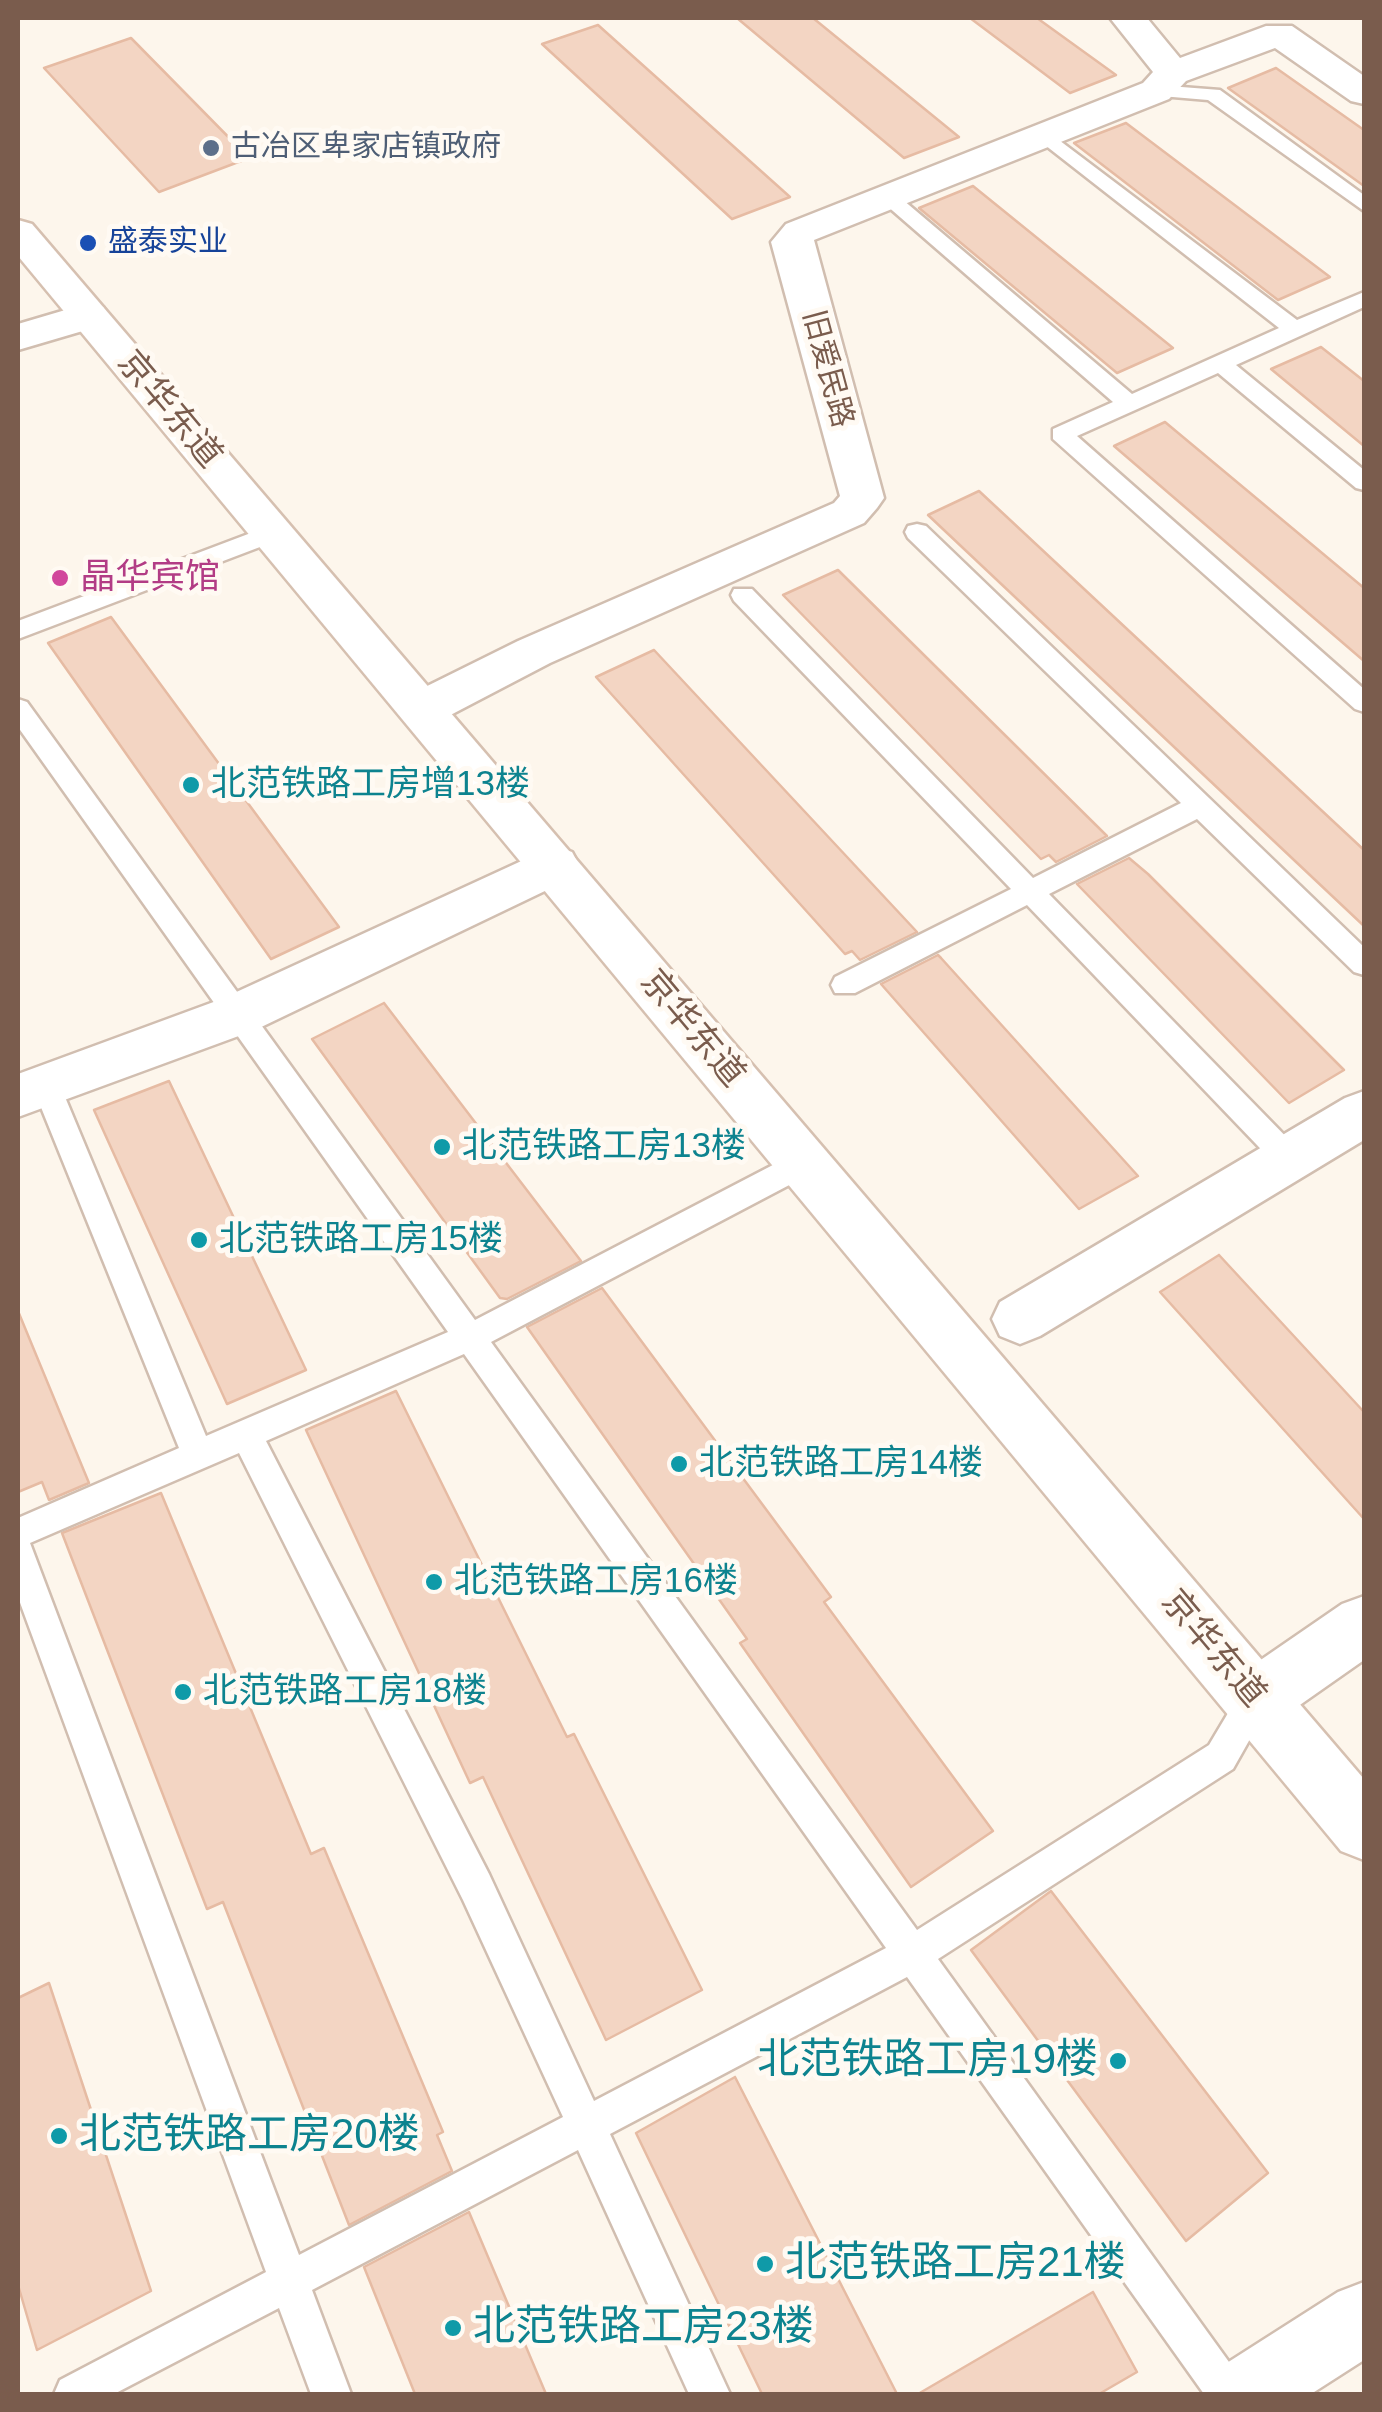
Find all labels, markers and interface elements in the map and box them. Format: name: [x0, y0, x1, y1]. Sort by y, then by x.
place label: 古冶区卑家店镇政府: [231, 130, 501, 166]
marker: 古冶区卑家店镇政府: [200, 137, 222, 159]
place label: 盛泰实业: [108, 225, 228, 261]
marker: 盛泰实业: [77, 232, 99, 254]
street label: 旧爱民路: [794, 306, 860, 432]
street label: 京华东道: [108, 343, 230, 477]
place label: 晶华宾馆: [80, 557, 220, 599]
marker: 晶华宾馆: [49, 567, 71, 589]
place label: 北范铁路工房增13楼: [211, 764, 530, 806]
marker: 北范铁路工房增13楼: [180, 774, 202, 796]
street label: 京华东道: [631, 962, 753, 1096]
place label: 北范铁路工房13楼: [462, 1126, 746, 1168]
marker: 北范铁路工房13楼: [431, 1136, 453, 1158]
place label: 北范铁路工房15楼: [219, 1219, 503, 1261]
marker: 北范铁路工房15楼: [188, 1229, 210, 1251]
place label: 北范铁路工房14楼: [699, 1443, 983, 1485]
marker: 北范铁路工房14楼: [668, 1453, 690, 1475]
place label: 北范铁路工房16楼: [454, 1561, 738, 1603]
marker: 北范铁路工房16楼: [423, 1571, 445, 1593]
street label: 京华东道: [1152, 1582, 1274, 1716]
place label: 北范铁路工房18楼: [203, 1671, 487, 1713]
marker: 北范铁路工房18楼: [172, 1681, 194, 1703]
place label: 北范铁路工房19楼: [757, 2036, 1098, 2086]
marker: 北范铁路工房19楼: [1107, 2050, 1129, 2072]
place label: 北范铁路工房20楼: [79, 2111, 420, 2161]
marker: 北范铁路工房20楼: [48, 2125, 70, 2147]
place label: 北范铁路工房21楼: [785, 2239, 1126, 2289]
marker: 北范铁路工房21楼: [754, 2253, 776, 2275]
place label: 北范铁路工房23楼: [473, 2303, 814, 2353]
marker: 北范铁路工房23楼: [442, 2317, 464, 2339]

